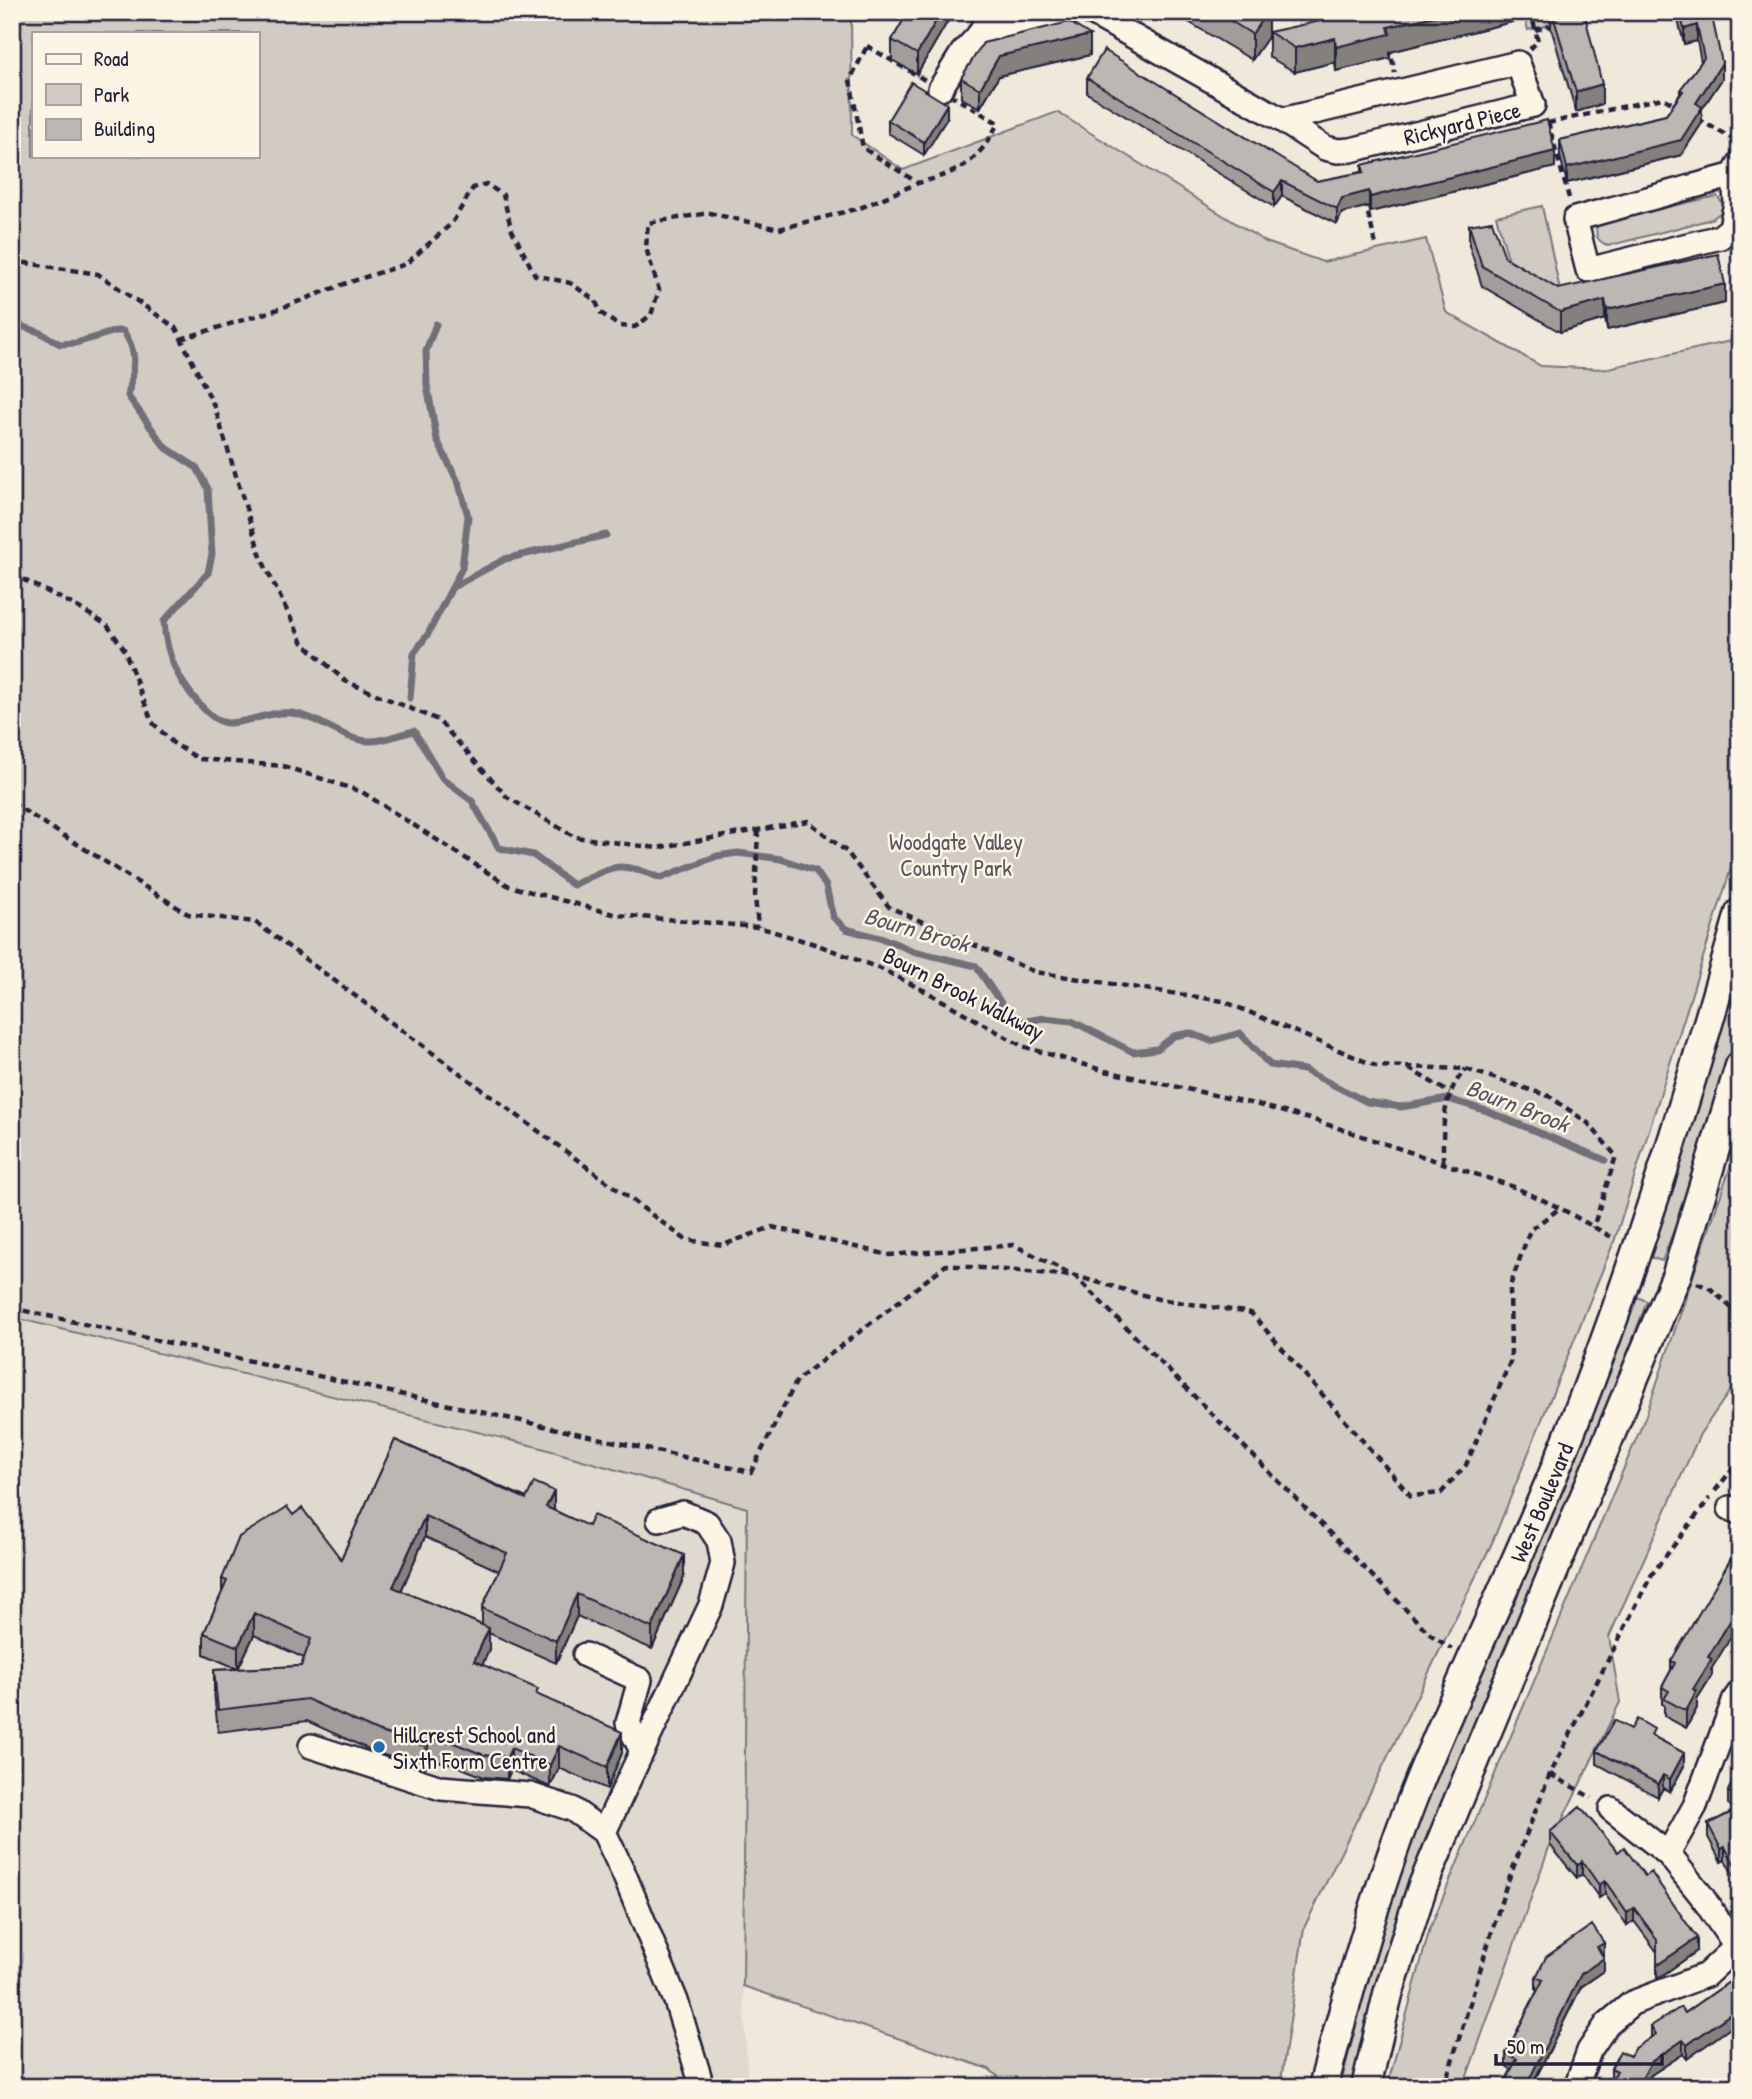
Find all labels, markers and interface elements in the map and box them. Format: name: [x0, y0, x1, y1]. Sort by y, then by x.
legend: [32, 32, 259, 158]
text: Road: [94, 44, 128, 73]
text: Park: [94, 80, 129, 109]
street label: Rickyard Piece: [1400, 94, 1524, 152]
text: Building: [94, 114, 155, 143]
park label: Woodgate Valley Country Park: [889, 826, 1023, 883]
water label: Bourn Brook: [861, 899, 975, 960]
street label: Bourn Brook Walkway: [878, 939, 1050, 1047]
water label: Bourn Brook: [1462, 1071, 1576, 1140]
street label: West Boulevard: [1502, 1438, 1580, 1567]
place label: Hillcrest School and Sixth Form Centre: [393, 1719, 555, 1776]
marker: Hillcrest School and Sixth Form Centre: [371, 1739, 387, 1755]
scale bar: [1496, 2022, 1663, 2066]
text: 50 m: [1507, 2032, 1544, 2061]

